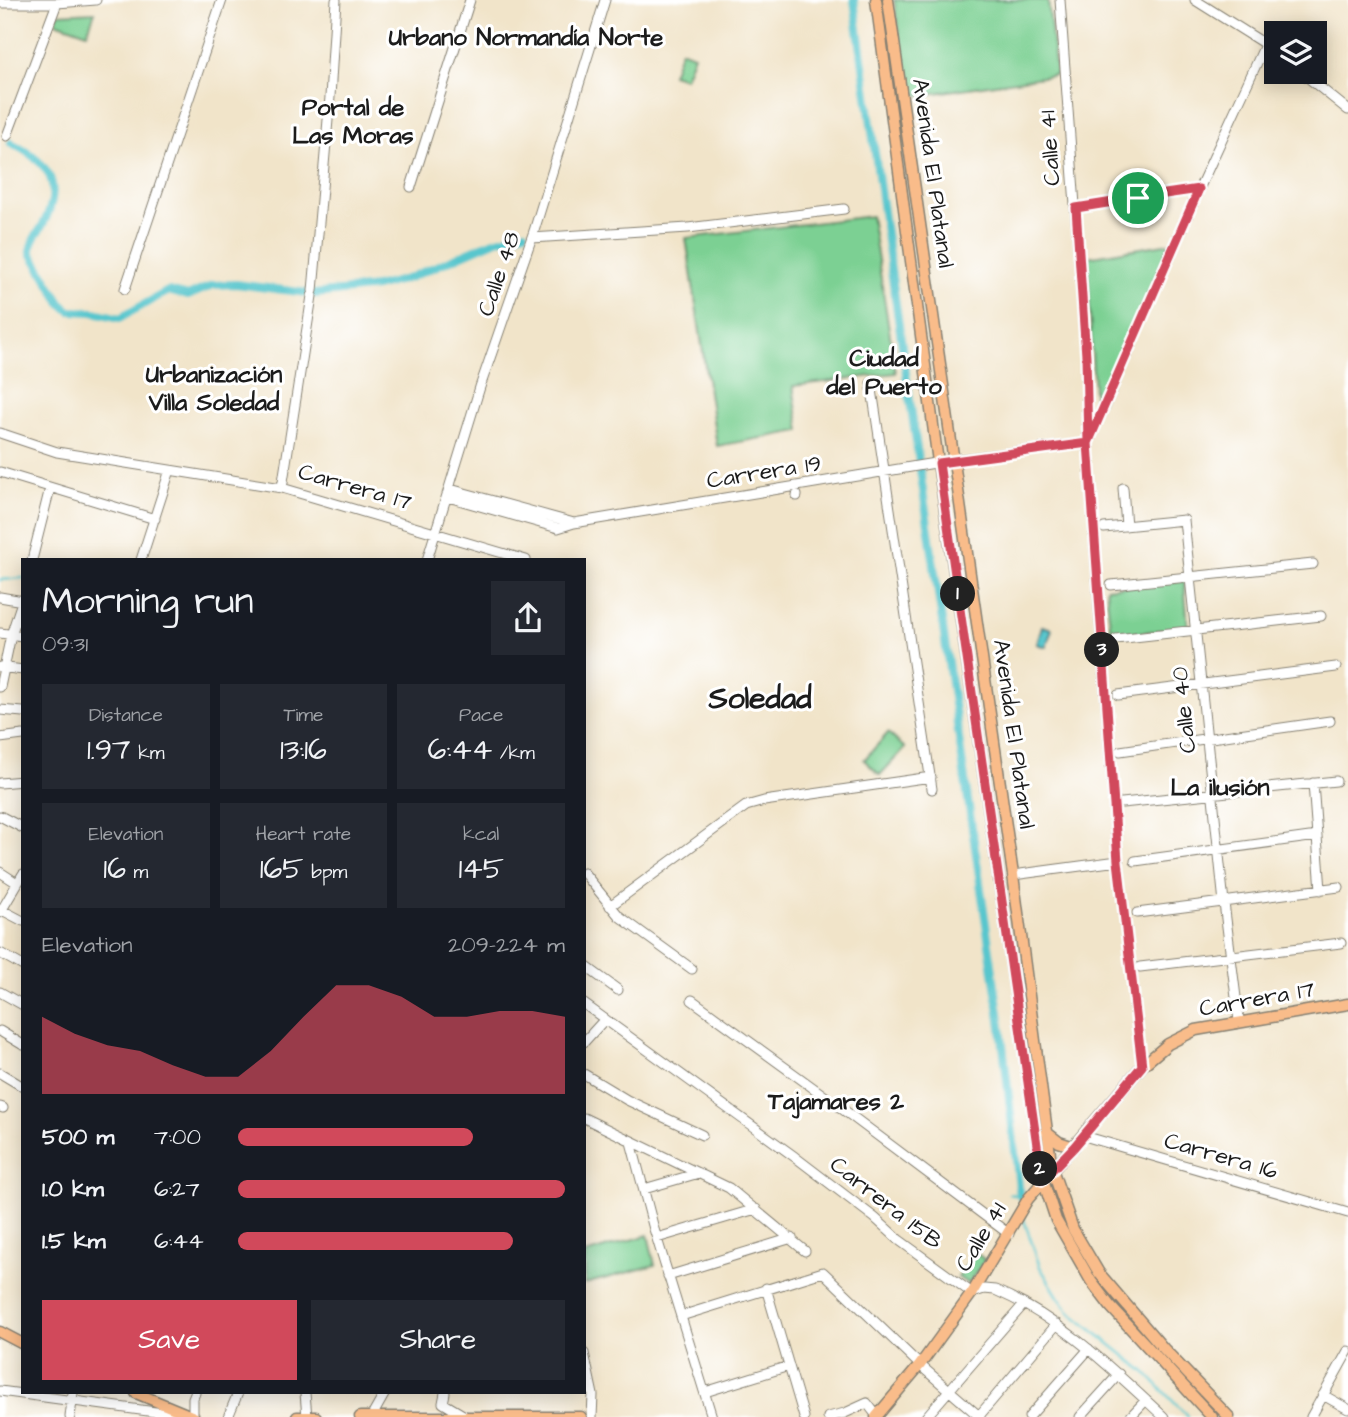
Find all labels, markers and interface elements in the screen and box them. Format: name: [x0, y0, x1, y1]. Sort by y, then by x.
district label: Urbano Normandía Norte: [389, 21, 663, 55]
map controls: [1264, 21, 1327, 84]
button: layers: [1264, 21, 1327, 84]
street label: Avenida El Platanal: [904, 76, 962, 270]
district label: Portal de Las Moras: [292, 91, 414, 153]
street label: Calle 41: [1031, 109, 1069, 187]
pin: [1108, 168, 1168, 228]
icon: arrive: [1119, 179, 1157, 217]
street label: Calle 48: [470, 227, 528, 321]
district label: Ciudad del Puerto: [825, 342, 942, 404]
district label: Urbanización Villa Soledad: [146, 358, 282, 420]
street label: Carrera 19: [704, 447, 824, 497]
street label: Carrera 17: [295, 456, 415, 518]
text: Morning run: [42, 576, 254, 628]
pin: 1: [940, 576, 976, 612]
text: 1: [956, 580, 959, 607]
button: share: [491, 581, 565, 655]
text: 09:31: [42, 628, 88, 660]
pin: 3: [1084, 632, 1120, 668]
text: 3: [1097, 636, 1106, 663]
street label: Avenida El Platanal: [985, 637, 1043, 831]
street label: Calle 40: [1164, 665, 1204, 755]
district label: Soledad: [707, 678, 812, 720]
text: Distance: [89, 702, 163, 729]
text: Time: [284, 702, 323, 729]
text: Pace: [459, 702, 503, 729]
text: 1.97: [87, 729, 131, 771]
text: 13:16: [280, 729, 327, 771]
text: 6:44: [427, 729, 492, 771]
text: km: [131, 740, 165, 767]
text: /km: [492, 740, 535, 767]
district label: La ilusión: [1170, 771, 1270, 805]
text: Elevation: [88, 821, 163, 848]
text: Heart rate: [256, 821, 351, 848]
text: kcal: [463, 821, 499, 848]
text: 16: [103, 848, 126, 890]
text: 165: [260, 848, 304, 890]
text: 145: [458, 848, 504, 890]
text: m: [126, 859, 148, 886]
text: bpm: [304, 859, 347, 886]
text: Elevation: [42, 929, 133, 961]
text: 209–224 m: [448, 929, 565, 961]
street label: Carrera 17: [1197, 973, 1317, 1025]
district label: Tajamares 2: [767, 1085, 904, 1119]
text: 500 m: [42, 1121, 114, 1153]
text: 7:00: [154, 1121, 201, 1153]
street label: Carrera 16: [1160, 1125, 1282, 1187]
street label: Carrera 15B: [823, 1149, 949, 1257]
pin: 2: [1023, 1152, 1058, 1186]
text: 2: [1034, 1155, 1045, 1182]
text: 1.0 km: [42, 1173, 104, 1205]
text: 6:27: [154, 1173, 200, 1205]
street label: Calle 41: [948, 1196, 1014, 1278]
text: 1.5 km: [42, 1225, 106, 1257]
text: 6:44: [154, 1225, 204, 1257]
button: Save: [42, 1300, 297, 1380]
button: Share: [311, 1300, 565, 1380]

